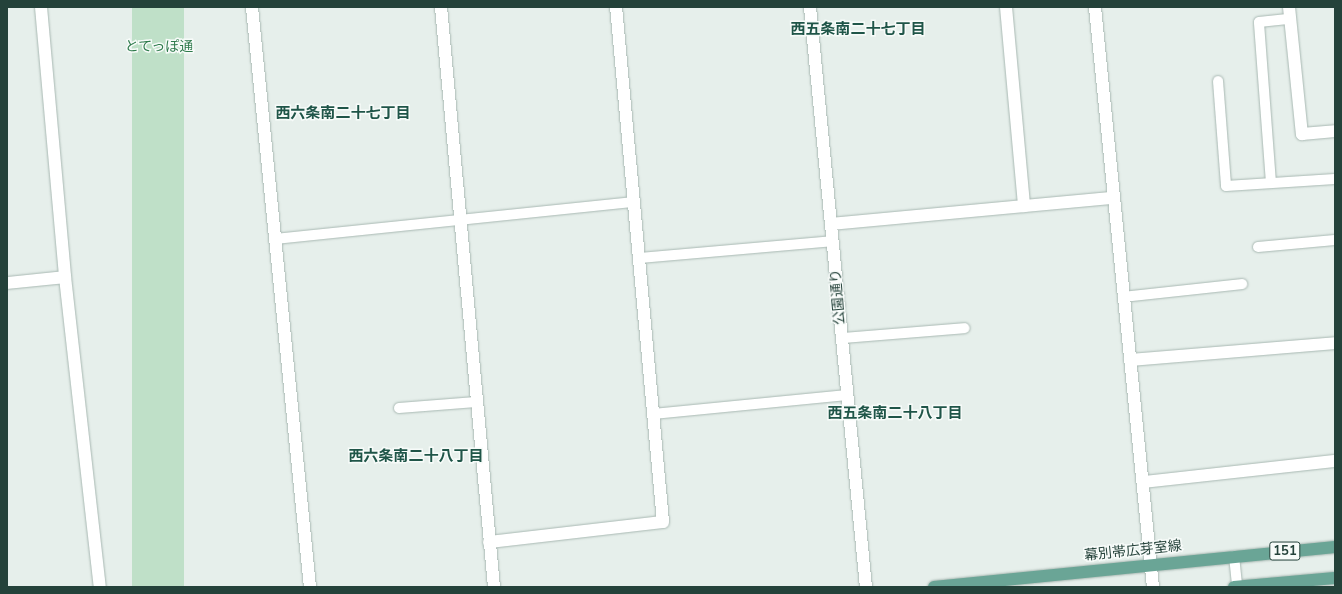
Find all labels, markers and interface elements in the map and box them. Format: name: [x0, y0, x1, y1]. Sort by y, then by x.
district label: 西五条南二十七丁目: [791, 21, 925, 39]
park label: とてっぽ通: [124, 39, 194, 55]
district label: 西六条南二十七丁目: [276, 105, 410, 123]
street label: 公園通り: [827, 268, 849, 326]
district label: 西五条南二十八丁目: [828, 405, 962, 423]
district label: 西六条南二十八丁目: [349, 448, 483, 466]
street label: 幕別帯広芽室線: [1083, 538, 1183, 564]
road number: 151: [1269, 540, 1301, 562]

